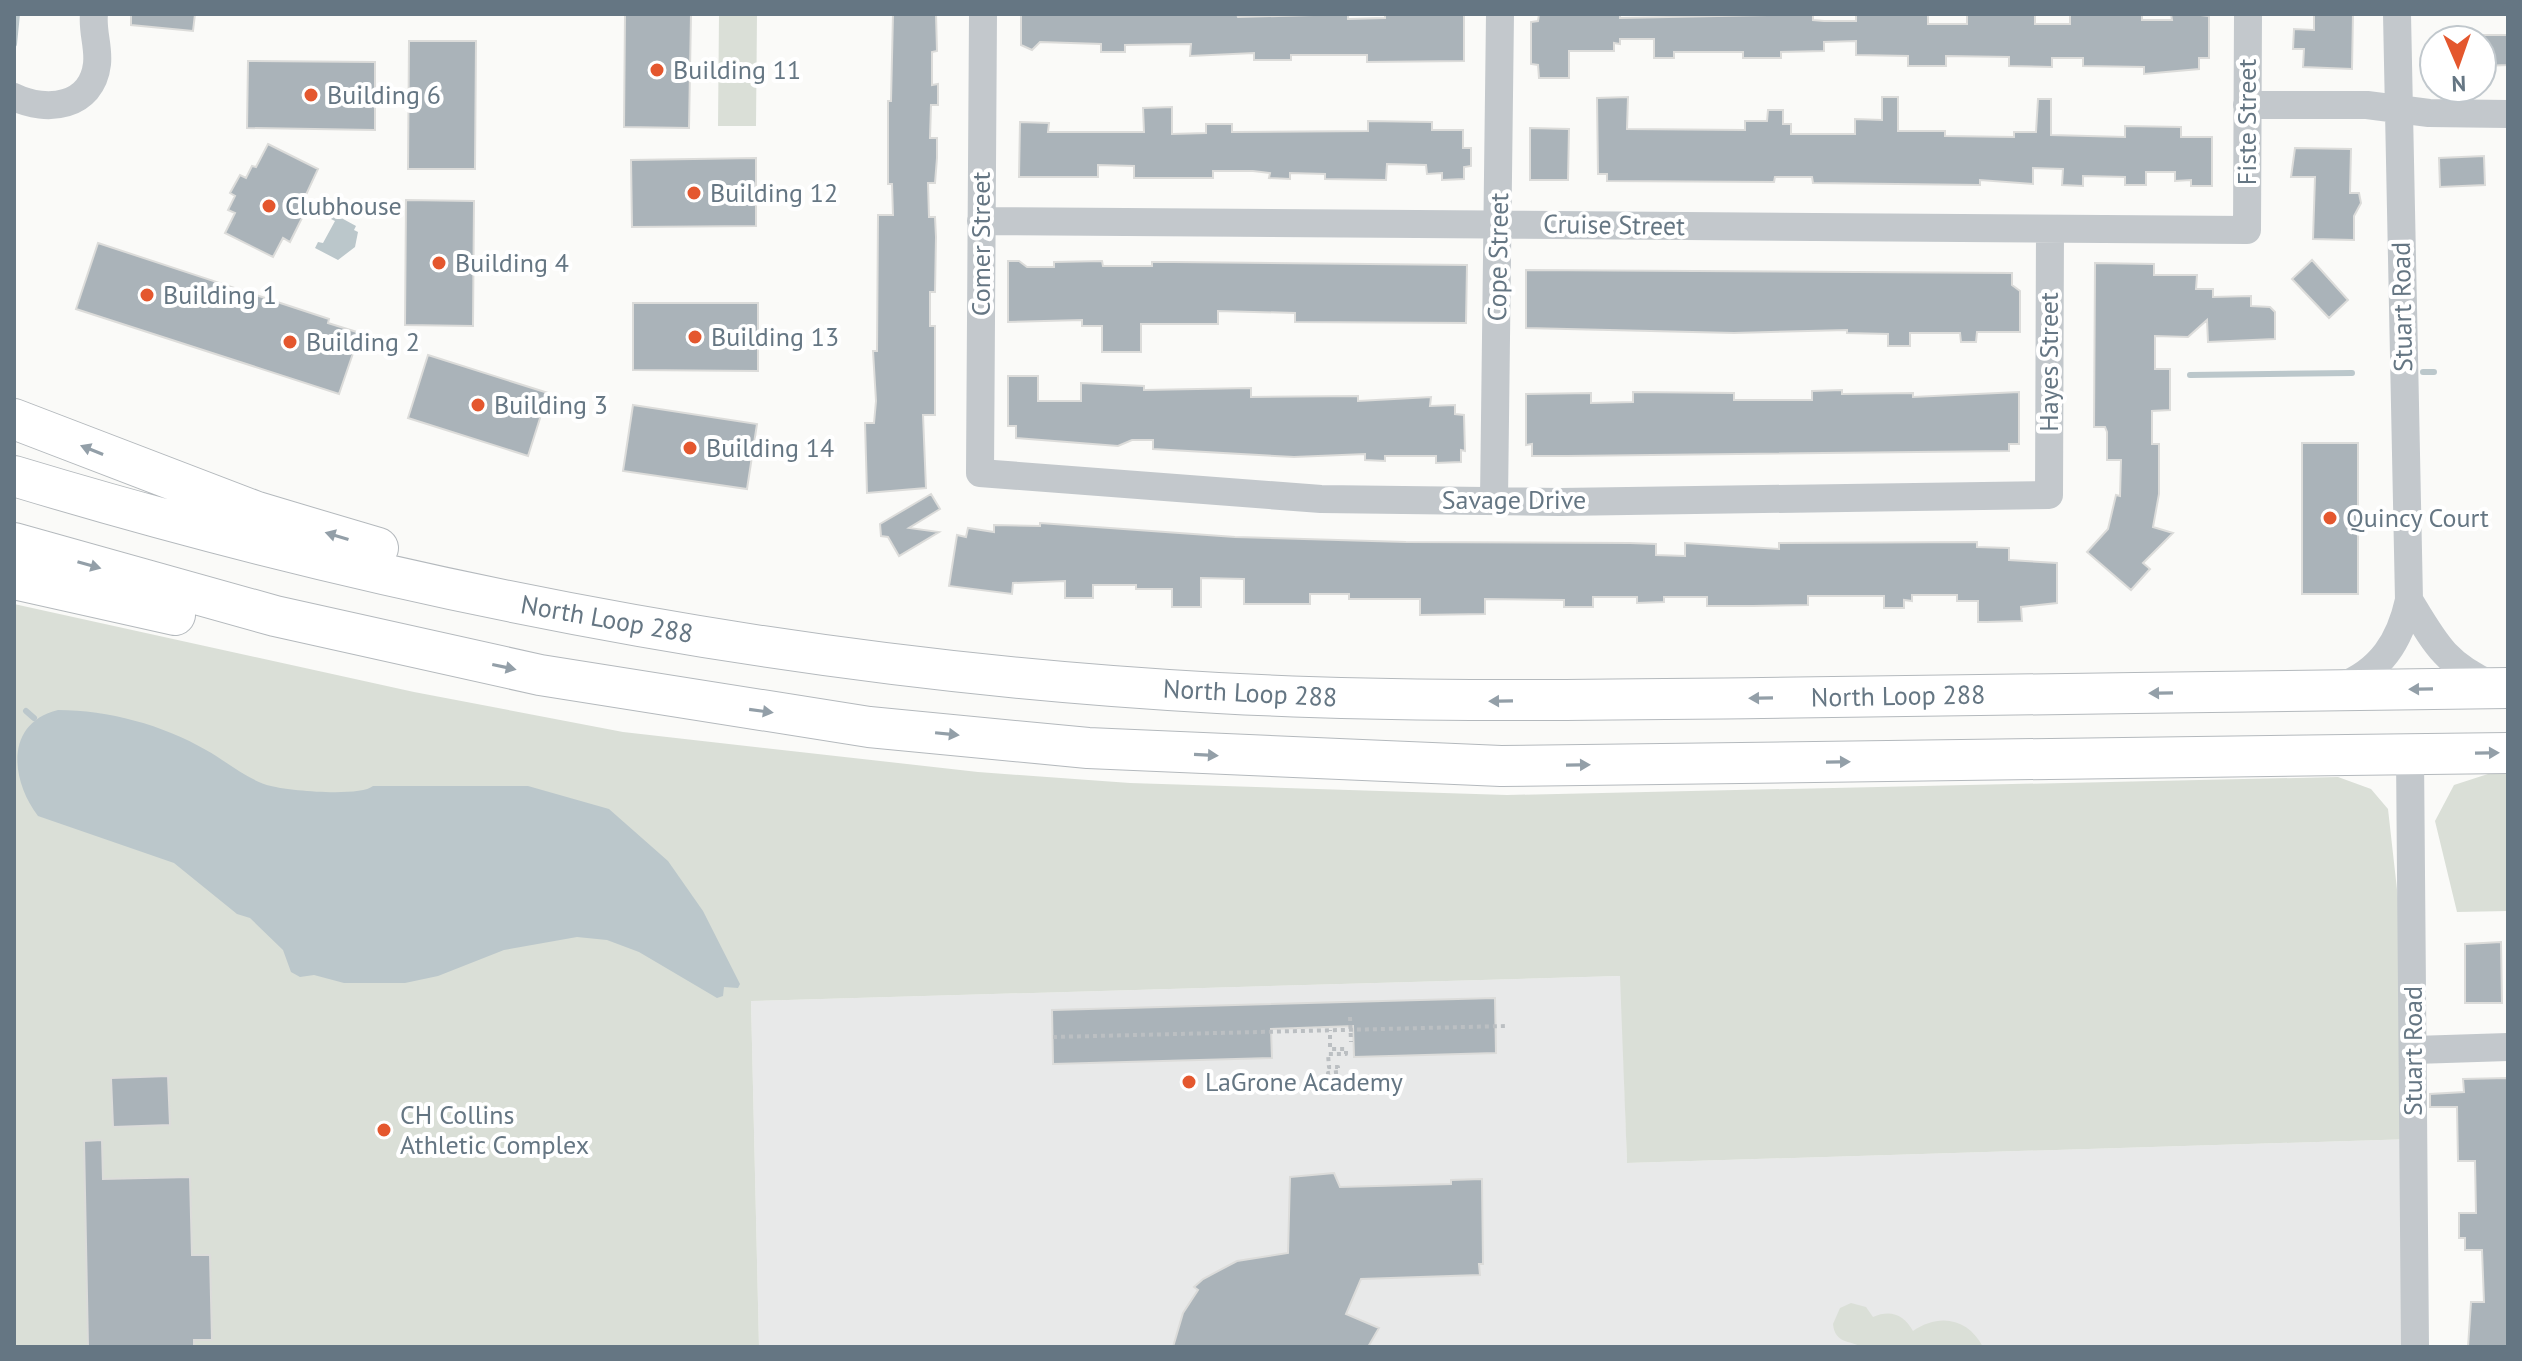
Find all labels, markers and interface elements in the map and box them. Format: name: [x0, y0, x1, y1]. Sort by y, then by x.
north arrow: [2418, 24, 2498, 104]
place label: Building 11: [673, 53, 801, 86]
street label: Fiste Street: [2230, 59, 2263, 185]
marker: Building 11: [648, 61, 666, 79]
text: N: [2451, 70, 2466, 98]
place label: Building 6: [327, 78, 441, 111]
marker: Building 6: [302, 86, 320, 104]
street label: Comer Street: [964, 172, 997, 316]
place label: Building 12: [710, 176, 838, 209]
marker: Building 12: [685, 184, 703, 202]
place label: Clubhouse: [285, 189, 402, 222]
street label: Cope Street: [1480, 192, 1515, 322]
marker: Clubhouse: [260, 197, 278, 215]
street label: Cruise Street: [1543, 207, 1685, 242]
street label: Stuart Road: [2384, 242, 2419, 372]
place label: Building 4: [455, 246, 569, 279]
marker: Building 4: [430, 254, 448, 272]
place label: Building 1: [163, 278, 277, 311]
marker: Building 1: [138, 286, 156, 304]
street label: Hayes Street: [2032, 292, 2065, 432]
place label: Building 13: [711, 320, 839, 353]
place label: Building 2: [306, 325, 420, 358]
marker: Building 13: [686, 328, 704, 346]
marker: Building 2: [281, 333, 299, 351]
place label: Building 3: [494, 388, 608, 421]
marker: Building 3: [469, 396, 487, 414]
place label: Building 14: [706, 431, 834, 464]
marker: Building 14: [681, 439, 699, 457]
one-way arrow: [80, 443, 104, 456]
street label: Savage Drive: [1442, 483, 1586, 516]
place label: Quincy Court: [2346, 501, 2489, 534]
marker: Quincy Court: [2321, 509, 2339, 527]
one-way arrow: [325, 529, 349, 542]
one-way arrow: [77, 559, 101, 572]
street label: North Loop 288: [518, 587, 696, 650]
one-way arrow: [492, 661, 517, 674]
street label: North Loop 288: [1162, 671, 1338, 714]
street label: North Loop 288: [1811, 677, 1985, 714]
one-way arrow: [2408, 683, 2433, 695]
one-way arrow: [2148, 687, 2173, 699]
one-way arrow: [1748, 692, 1773, 704]
one-way arrow: [1488, 695, 1513, 707]
one-way arrow: [749, 705, 774, 718]
one-way arrow: [935, 728, 960, 741]
one-way arrow: [2475, 747, 2500, 760]
one-way arrow: [1194, 749, 1219, 762]
one-way arrow: [1826, 756, 1851, 768]
one-way arrow: [1566, 759, 1591, 772]
street label: Stuart Road: [2396, 986, 2429, 1116]
place label: LaGrone Academy: [1205, 1065, 1403, 1098]
marker: LaGrone Academy: [1180, 1073, 1198, 1091]
place label: CH Collins Athletic Complex: [400, 1098, 589, 1161]
marker: CH Collins Athletic Complex: [375, 1121, 393, 1139]

